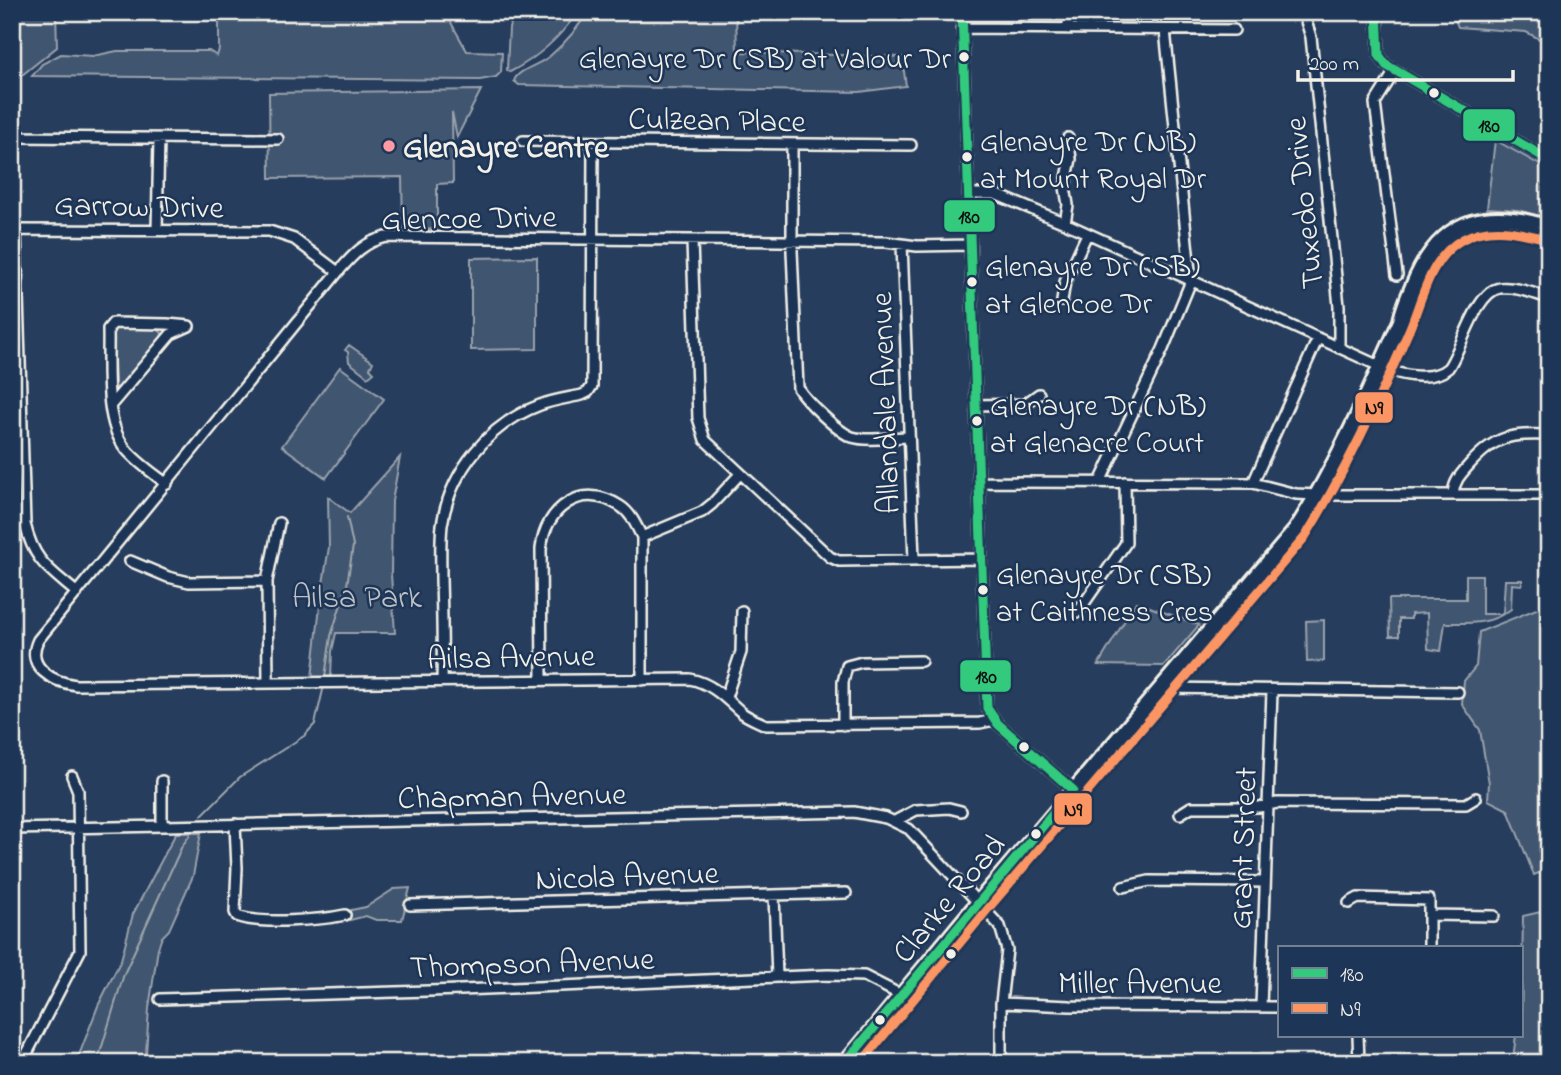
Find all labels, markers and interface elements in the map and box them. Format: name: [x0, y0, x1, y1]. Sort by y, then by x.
scale bar: [1298, 38, 1514, 82]
place label: Glenayre Dr (SB) at Valour Dr: [579, 39, 952, 83]
marker: Glenayre Dr (SB) at Valour Dr: [957, 50, 971, 64]
text: 200 m: [1309, 50, 1359, 80]
unlabelled marker: [1427, 86, 1441, 100]
street label: Culzean Place: [628, 97, 807, 148]
line badge: 180: [1462, 108, 1516, 142]
street label: Tuxedo Drive: [1274, 114, 1339, 291]
text: 180: [1478, 114, 1500, 141]
place label: Glenayre Dr (NB) at Mount Royal Dr: [980, 122, 1207, 203]
place label: Glenayre Centre: [403, 126, 610, 174]
marker: Glenayre Centre: [381, 138, 397, 154]
marker: Glenayre Dr (NB) at Mount Royal Dr: [960, 150, 974, 164]
street label: Garrow Drive: [54, 184, 225, 233]
street label: Glencoe Drive: [381, 195, 558, 246]
line badge: 180: [943, 199, 996, 233]
text: 180: [958, 205, 980, 232]
place label: Glenayre Dr (SB) at Glencoe Dr: [985, 247, 1200, 328]
marker: Glenayre Dr (SB) at Glencoe Dr: [965, 275, 979, 289]
street label: Allandale Avenue: [860, 290, 915, 515]
place label: Glenayre Dr (NB) at Glenacre Court: [990, 386, 1206, 467]
line badge: N9: [1354, 391, 1394, 424]
text: N9: [1365, 396, 1384, 423]
marker: Glenayre Dr (NB) at Glenacre Court: [970, 414, 984, 428]
place label: Glenayre Dr (SB) at Caithness Cres: [996, 555, 1213, 636]
park label: Ailsa Park: [292, 576, 423, 623]
marker: Glenayre Dr (SB) at Caithness Cres: [976, 583, 990, 597]
street label: Ailsa Avenue: [427, 635, 596, 684]
line badge: 180: [959, 659, 1012, 693]
text: 180: [975, 665, 997, 692]
unlabelled marker: [1017, 740, 1031, 754]
street label: Grant Street: [1219, 766, 1272, 930]
street label: Chapman Avenue: [397, 773, 628, 824]
line badge: N9: [1053, 792, 1093, 826]
text: N9: [1064, 798, 1083, 825]
street label: Clarke Road: [883, 825, 1019, 975]
unlabelled marker: [1029, 827, 1043, 841]
street label: Nicola Avenue: [535, 852, 720, 905]
street label: Thompson Avenue: [409, 938, 656, 993]
legend: [1278, 946, 1522, 1036]
unlabelled marker: [944, 947, 958, 961]
text: 180: [1340, 961, 1364, 991]
street label: Miller Avenue: [1058, 962, 1223, 1009]
text: N9: [1340, 996, 1361, 1026]
unlabelled marker: [873, 1013, 887, 1027]

